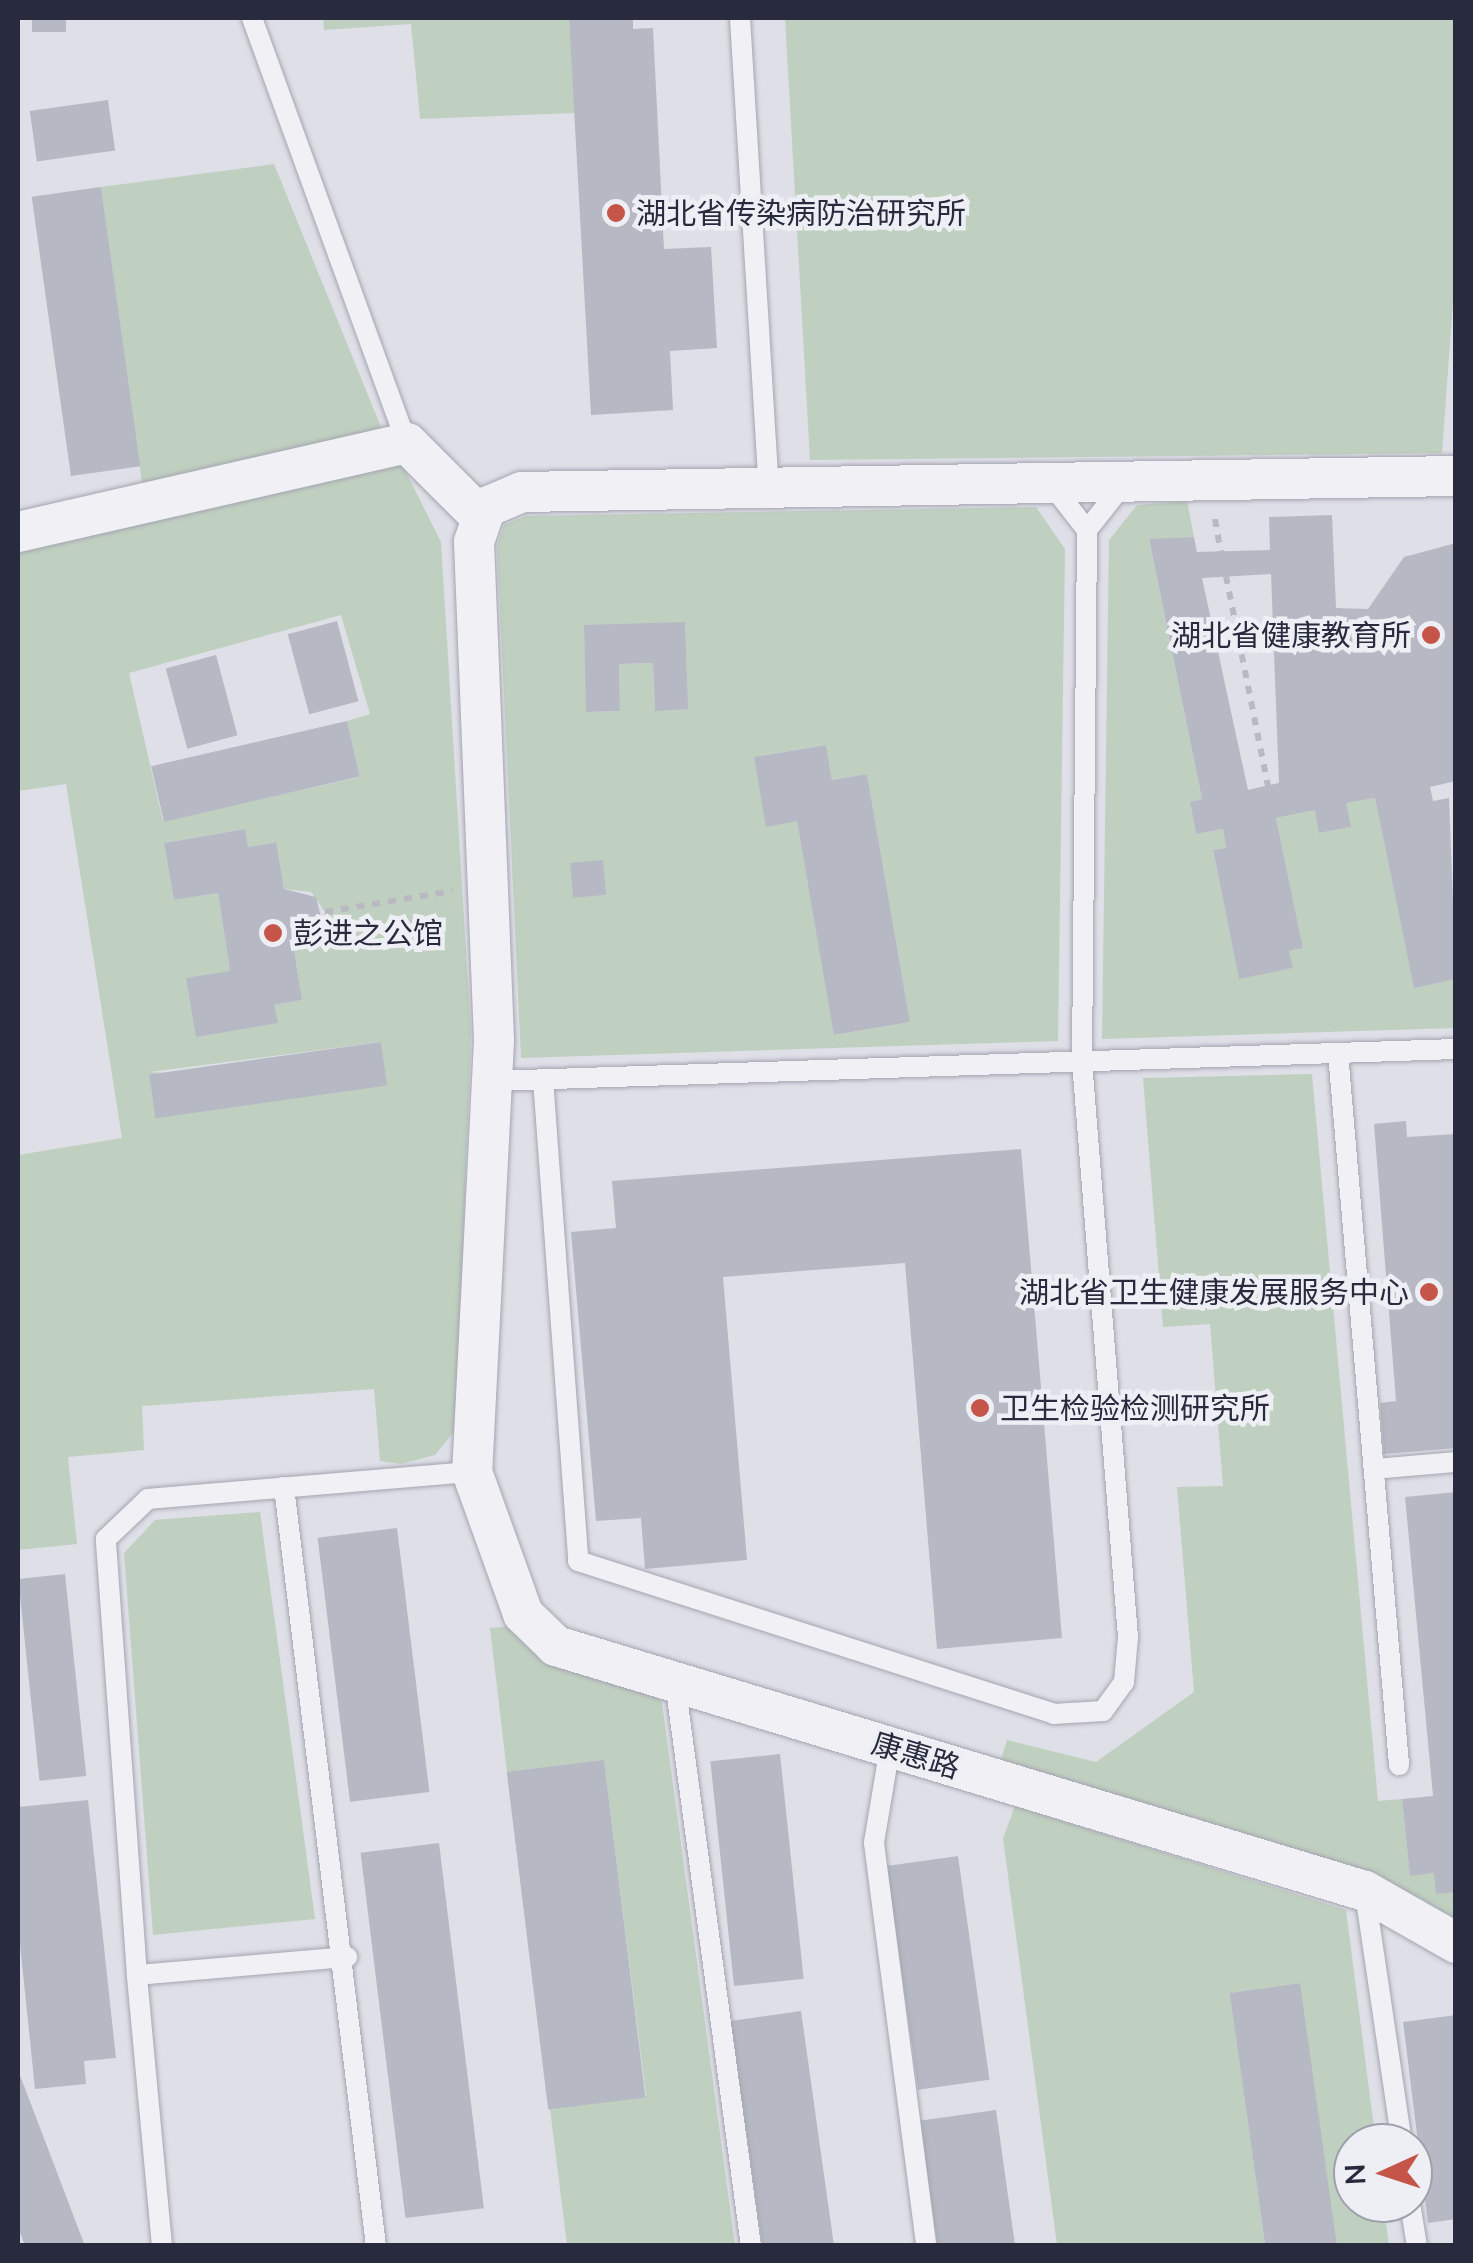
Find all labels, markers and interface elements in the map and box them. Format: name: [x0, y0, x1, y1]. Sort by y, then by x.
place label: 湖北省传染病防治研究所: [636, 195, 966, 231]
marker: 湖北省传染病防治研究所: [605, 202, 627, 224]
place label: 湖北省健康教育所: [1171, 617, 1411, 653]
marker: 湖北省健康教育所: [1420, 624, 1442, 646]
place label: 彭进之公馆: [293, 915, 443, 951]
marker: 彭进之公馆: [262, 922, 284, 944]
place label: 湖北省卫生健康发展服务中心: [1019, 1274, 1409, 1310]
marker: 湖北省卫生健康发展服务中心: [1418, 1281, 1440, 1303]
place label: 卫生检验检测研究所: [1000, 1390, 1270, 1426]
marker: 卫生检验检测研究所: [969, 1397, 991, 1419]
street label: 康惠路: [868, 1725, 964, 1785]
north arrow: [1333, 2123, 1433, 2223]
text: N: [1337, 2163, 1373, 2186]

